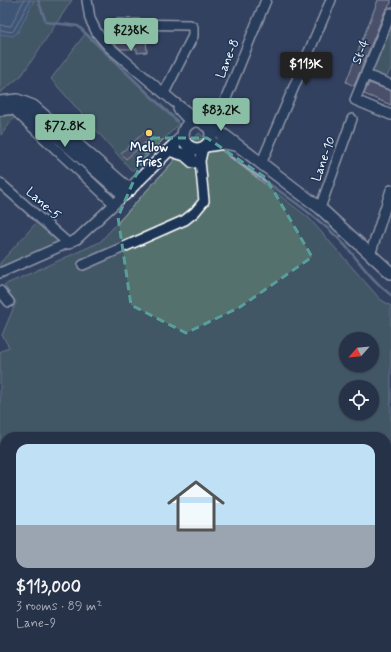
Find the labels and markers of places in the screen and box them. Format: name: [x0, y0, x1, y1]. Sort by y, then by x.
pin: $238K: [103, 18, 159, 52]
pin: $113K: [278, 52, 334, 86]
pin: $83.2K: [188, 98, 254, 132]
pin: $72.8K: [32, 114, 98, 148]
marker: Mellow Fries: [144, 128, 154, 138]
place label: Mellow Fries: [130, 139, 168, 171]

